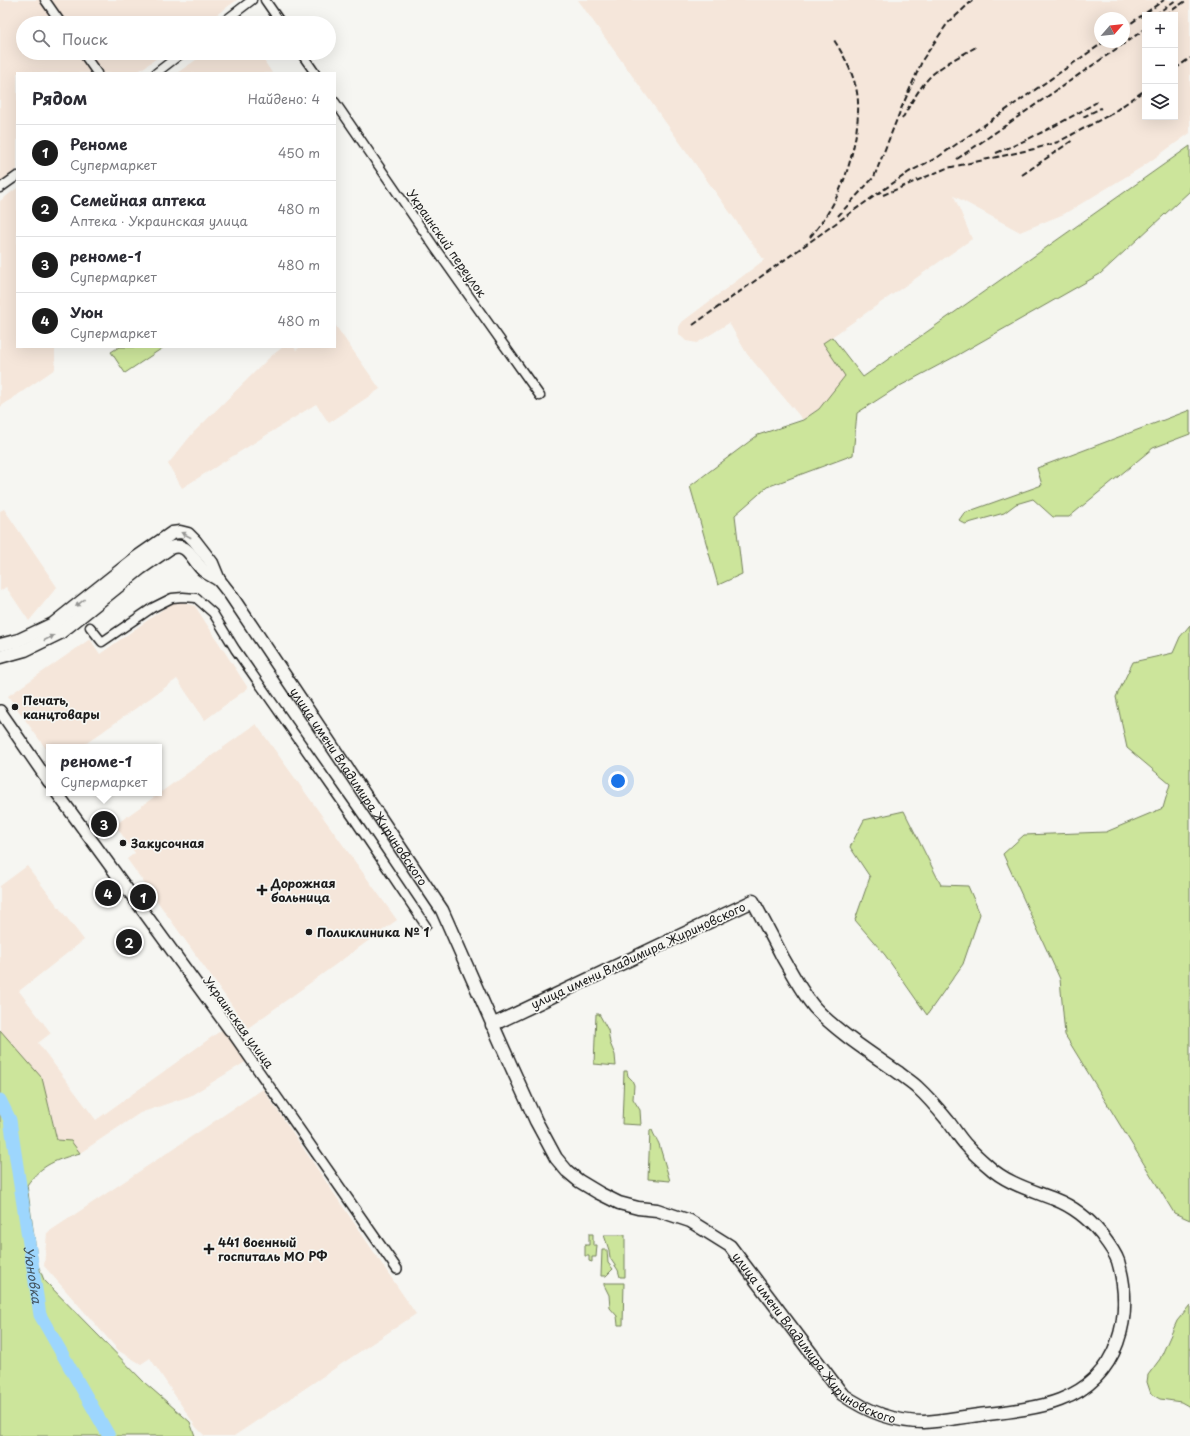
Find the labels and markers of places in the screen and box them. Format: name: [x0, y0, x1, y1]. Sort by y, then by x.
place label: Печать, канцтовары: [23, 691, 100, 723]
marker: Печать, канцтовары: [10, 702, 20, 712]
pin: 3: [91, 809, 117, 839]
place label: Закусочная: [130, 834, 205, 852]
marker: Закусочная: [118, 838, 128, 848]
place label: Дорожная больница: [270, 874, 336, 906]
pin: 4: [95, 878, 121, 908]
pin: 1: [130, 882, 156, 912]
marker: Дорожная больница: [256, 884, 268, 896]
place label: Поликлиника № 1: [317, 923, 429, 941]
pin: 2: [116, 927, 142, 957]
marker: Поликлиника № 1: [304, 927, 314, 937]
place label: 441 военный госпиталь МО РФ: [218, 1233, 327, 1265]
marker: 441 военный госпиталь МО РФ: [203, 1243, 215, 1255]

